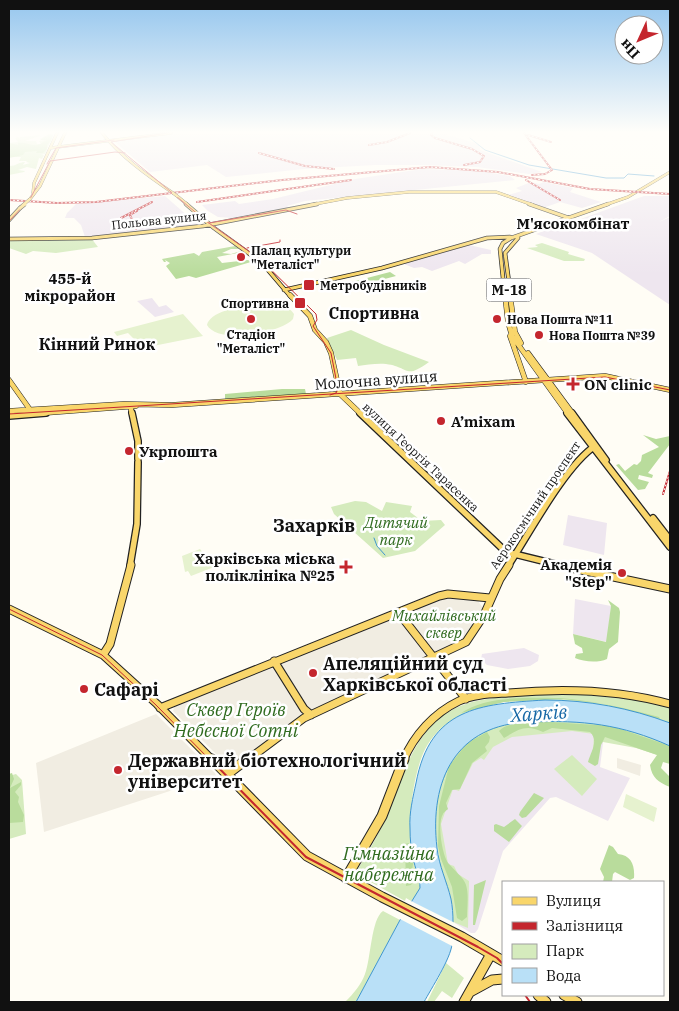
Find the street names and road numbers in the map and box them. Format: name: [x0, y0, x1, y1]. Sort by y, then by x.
street label: Польова вулиця: [111, 208, 207, 232]
road number: М-18: [486, 278, 532, 302]
street label: Молочна вулиця: [314, 366, 438, 394]
street label: вулиця Георгія Тарасенка: [360, 399, 482, 515]
street label: Аерокосмічний проспект: [486, 438, 584, 572]

